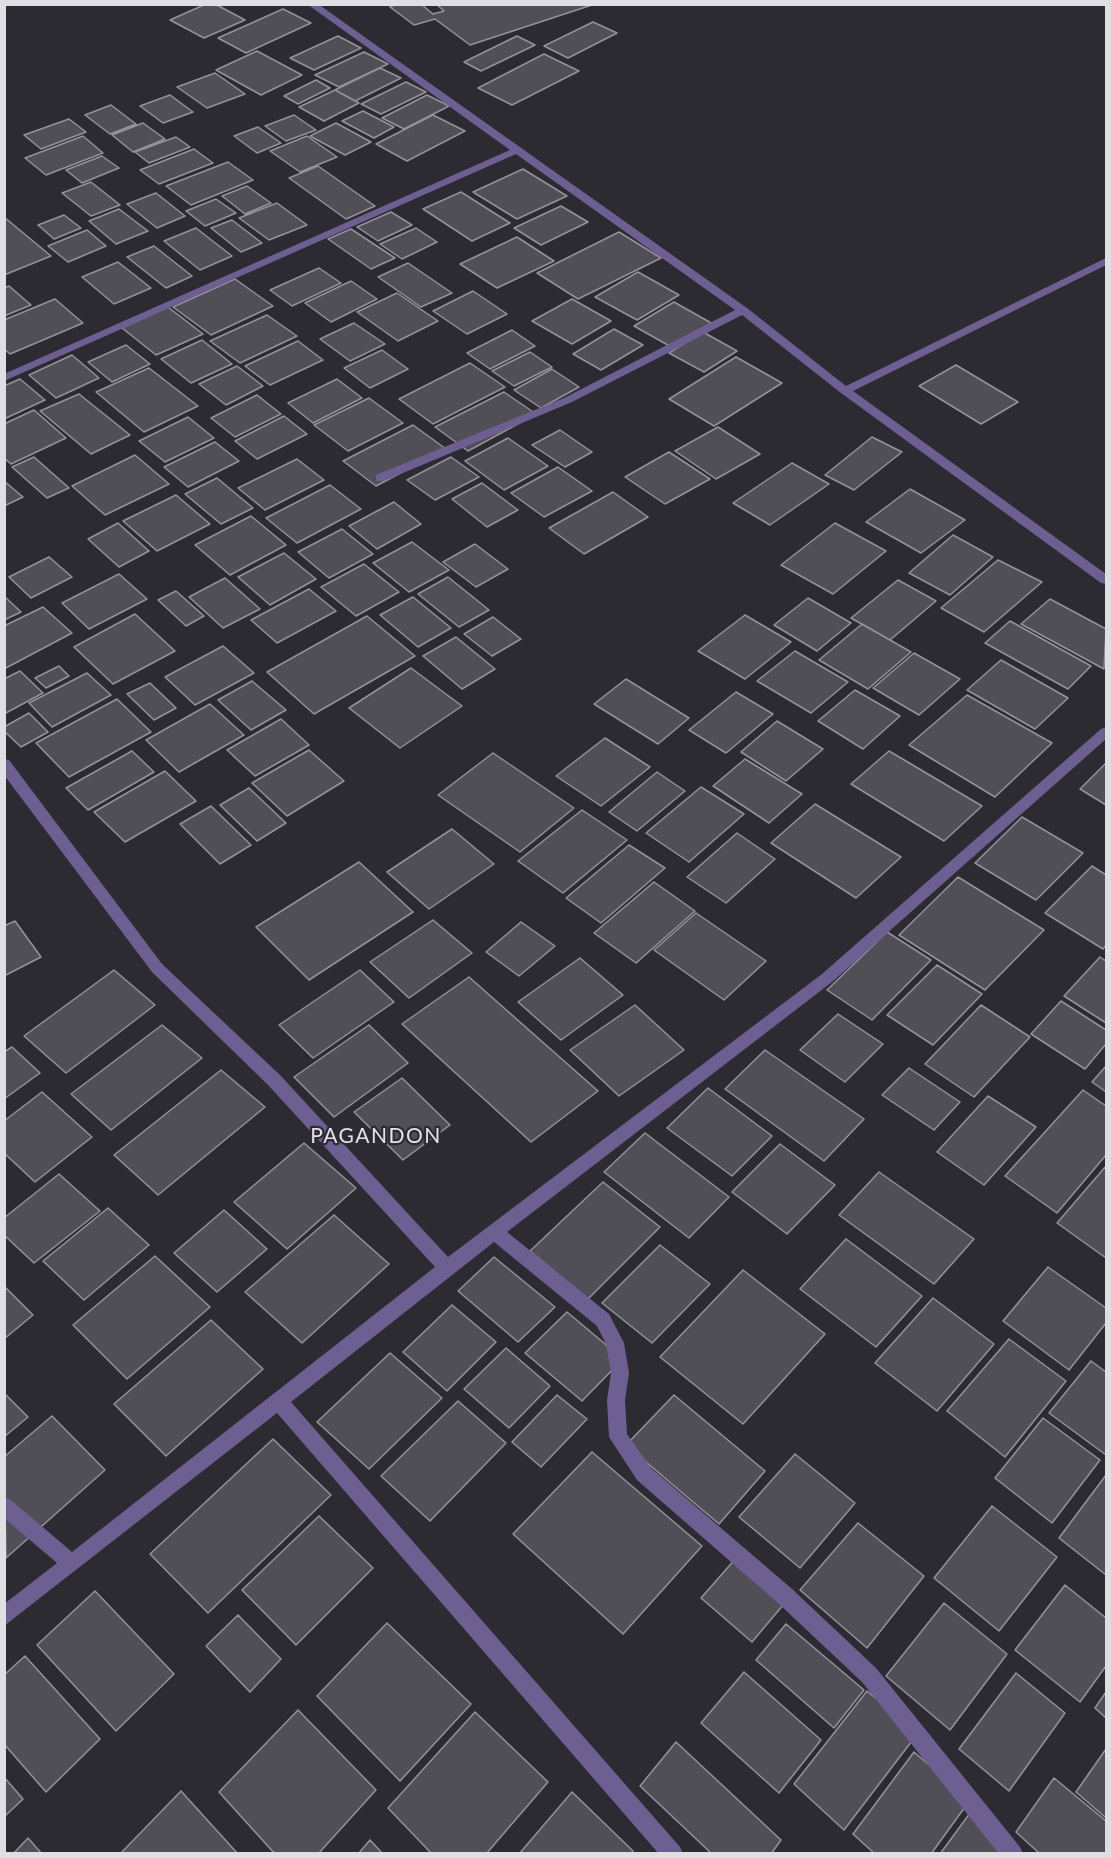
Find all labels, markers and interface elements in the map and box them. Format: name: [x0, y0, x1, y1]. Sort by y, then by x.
district label: PAGANDON: [310, 1123, 442, 1149]

